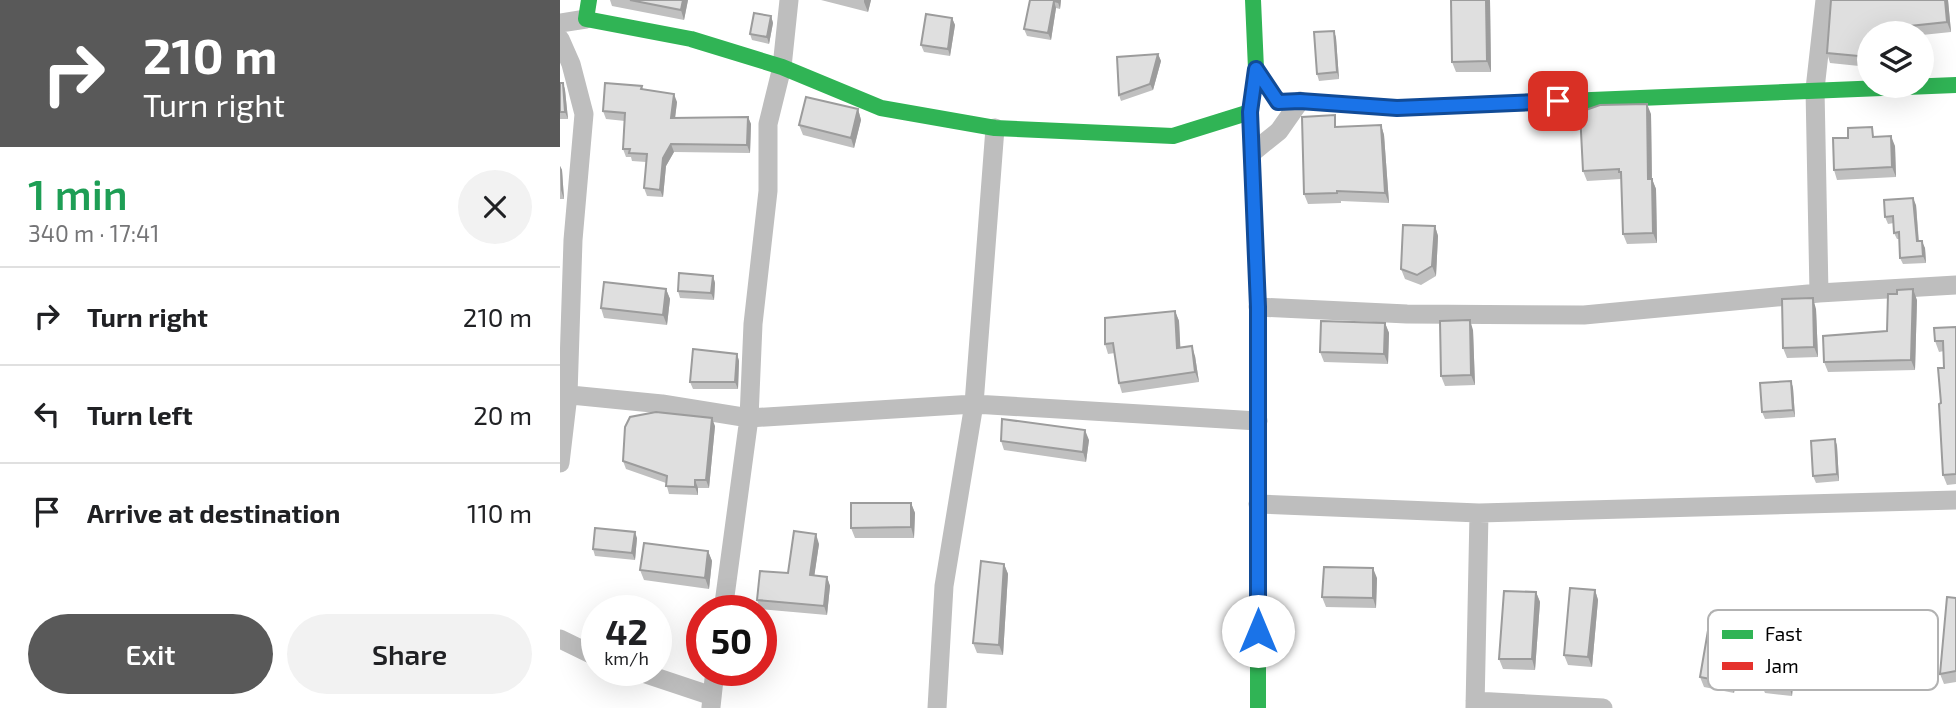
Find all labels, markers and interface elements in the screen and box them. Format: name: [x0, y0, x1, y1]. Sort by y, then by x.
map controls: [1857, 21, 1934, 98]
button: layers: [1857, 21, 1934, 98]
text: 210 m: [143, 25, 277, 84]
icon: right: [28, 28, 119, 119]
pin: [1528, 71, 1588, 131]
icon: arrive: [1539, 82, 1577, 120]
text: Turn right: [143, 85, 285, 123]
text: 1 min: [28, 168, 128, 218]
button: close: [458, 170, 532, 244]
text: 340 m · 17:41: [28, 219, 159, 247]
icon: right: [28, 297, 66, 335]
text: Turn right: [87, 301, 208, 332]
text: 210 m: [463, 301, 532, 332]
icon: left: [28, 395, 66, 433]
text: Turn left: [87, 399, 193, 430]
text: 20 m: [473, 399, 532, 430]
icon: arrive: [28, 493, 66, 531]
text: Arrive at destination: [87, 497, 340, 528]
text: 110 m: [467, 497, 532, 528]
position arrow: [1221, 594, 1295, 668]
speed limit sign: 50: [686, 595, 777, 686]
text: 42: [605, 610, 648, 652]
legend: [1708, 610, 1938, 690]
button: Exit: [28, 614, 273, 694]
button: Share: [287, 614, 532, 694]
text: Fast: [1765, 622, 1802, 645]
text: km/h: [604, 647, 649, 669]
text: Jam: [1765, 654, 1799, 677]

